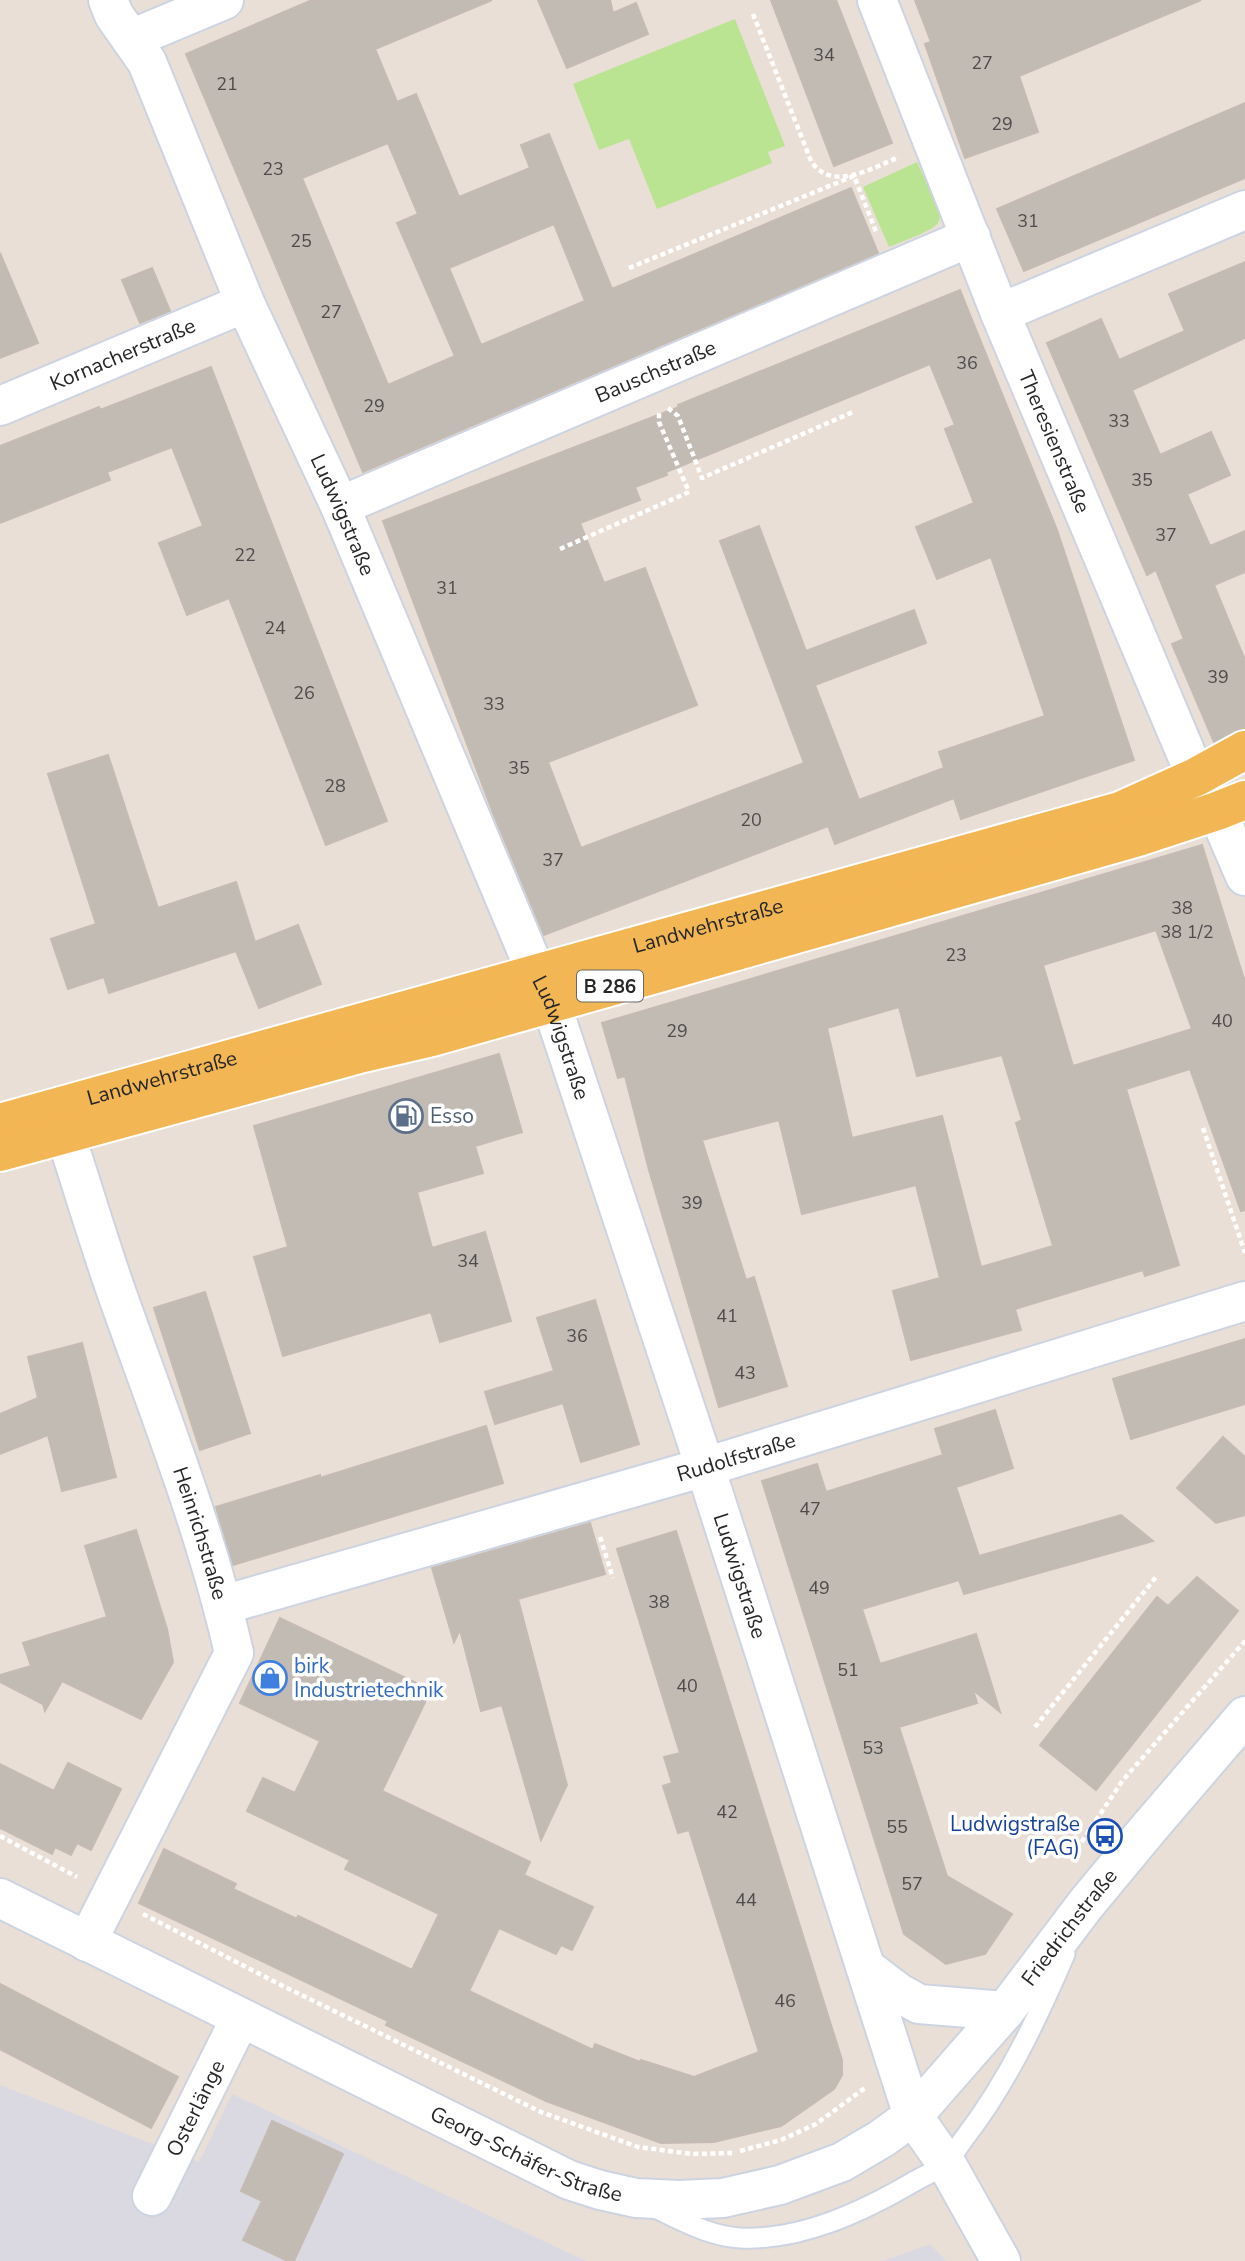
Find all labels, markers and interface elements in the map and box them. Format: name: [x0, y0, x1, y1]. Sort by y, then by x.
house number: 34: [813, 43, 835, 67]
house number: 27: [971, 51, 993, 75]
house number: 21: [216, 72, 238, 96]
house number: 29: [991, 112, 1013, 136]
house number: 23: [262, 157, 284, 181]
house number: 31: [1017, 209, 1039, 233]
house number: 25: [290, 229, 312, 253]
house number: 27: [320, 300, 342, 324]
street label: Kornacherstraße: [46, 311, 200, 397]
street label: Bauschstraße: [591, 333, 720, 410]
house number: 36: [956, 351, 978, 375]
street label: Theresienstraße: [1012, 366, 1097, 517]
house number: 29: [363, 394, 385, 418]
house number: 33: [1108, 409, 1130, 433]
street label: Ludwigstraße: [304, 449, 382, 580]
house number: 35: [1131, 468, 1153, 492]
house number: 37: [1155, 523, 1177, 547]
house number: 22: [234, 543, 256, 567]
house number: 31: [436, 576, 458, 600]
house number: 24: [264, 616, 286, 640]
house number: 39: [1207, 665, 1229, 689]
house number: 26: [293, 681, 315, 705]
house number: 33: [483, 692, 505, 716]
house number: 35: [508, 756, 530, 780]
house number: 28: [324, 774, 346, 798]
house number: 20: [740, 808, 762, 832]
house number: 37: [542, 848, 564, 872]
street label: Landwehrstraße: [630, 891, 786, 960]
house number: 38: [1171, 896, 1193, 920]
house number: 38 1/2: [1161, 920, 1213, 944]
house number: 23: [945, 943, 967, 967]
road number: B 286: [577, 970, 643, 1002]
street label: Ludwigstraße: [526, 971, 596, 1103]
house number: 40: [1211, 1009, 1233, 1033]
house number: 29: [666, 1019, 688, 1043]
street label: Landwehrstraße: [84, 1044, 240, 1112]
fuel station icon: Esso: [387, 1097, 425, 1135]
place label: Esso: [430, 1102, 474, 1130]
house number: 39: [681, 1191, 703, 1215]
house number: 34: [457, 1249, 479, 1273]
house number: 41: [716, 1304, 738, 1328]
house number: 36: [566, 1324, 588, 1348]
house number: 43: [734, 1361, 756, 1385]
street label: Rudolfstraße: [674, 1426, 799, 1488]
street label: Heinrichstraße: [166, 1463, 234, 1603]
house number: 47: [799, 1497, 821, 1521]
street label: Ludwigstraße: [707, 1510, 773, 1642]
house number: 49: [808, 1576, 830, 1600]
house number: 38: [648, 1590, 670, 1614]
place label: birk Industrietechnik: [294, 1652, 444, 1704]
house number: 51: [837, 1658, 859, 1682]
shop icon: birk Industrietechnik: [251, 1659, 289, 1697]
house number: 40: [676, 1674, 698, 1698]
house number: 53: [862, 1736, 884, 1760]
house number: 42: [716, 1800, 738, 1824]
place label: Ludwigstraße (FAG): [950, 1810, 1080, 1862]
house number: 55: [886, 1815, 908, 1839]
bus stop icon: Ludwigstraße (FAG): [1086, 1817, 1124, 1855]
street label: Friedrichstraße: [1015, 1863, 1124, 1992]
house number: 57: [901, 1872, 923, 1896]
house number: 44: [735, 1888, 757, 1912]
house number: 46: [774, 1989, 796, 2013]
street label: Osterlänge: [160, 2055, 232, 2161]
street label: Georg-Schäfer-Straße: [425, 2099, 625, 2209]

